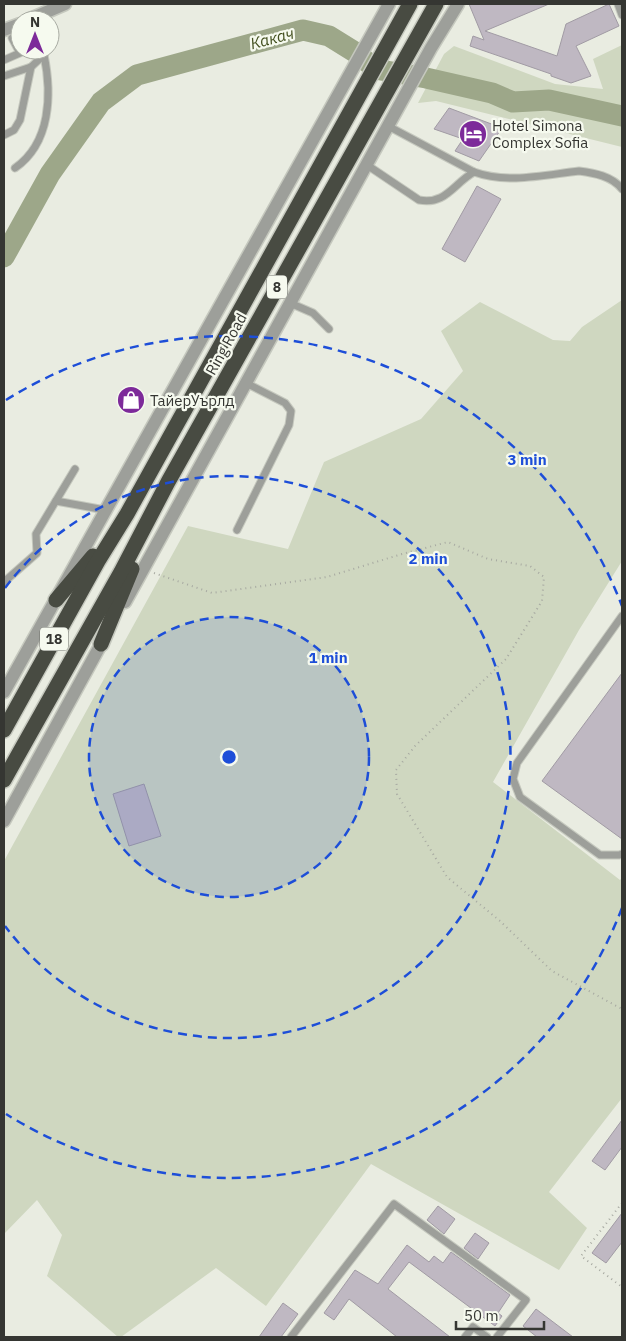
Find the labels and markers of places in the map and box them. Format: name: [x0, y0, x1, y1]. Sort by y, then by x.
place label: Hotel Simona Complex Sofia: [492, 116, 588, 152]
hotel icon: Hotel Simona Complex Sofia: [458, 119, 488, 149]
shop icon: ТайерУърлд: [116, 385, 146, 415]
place label: ТайерУърлд: [150, 391, 234, 410]
centre of rings: [220, 748, 238, 766]

